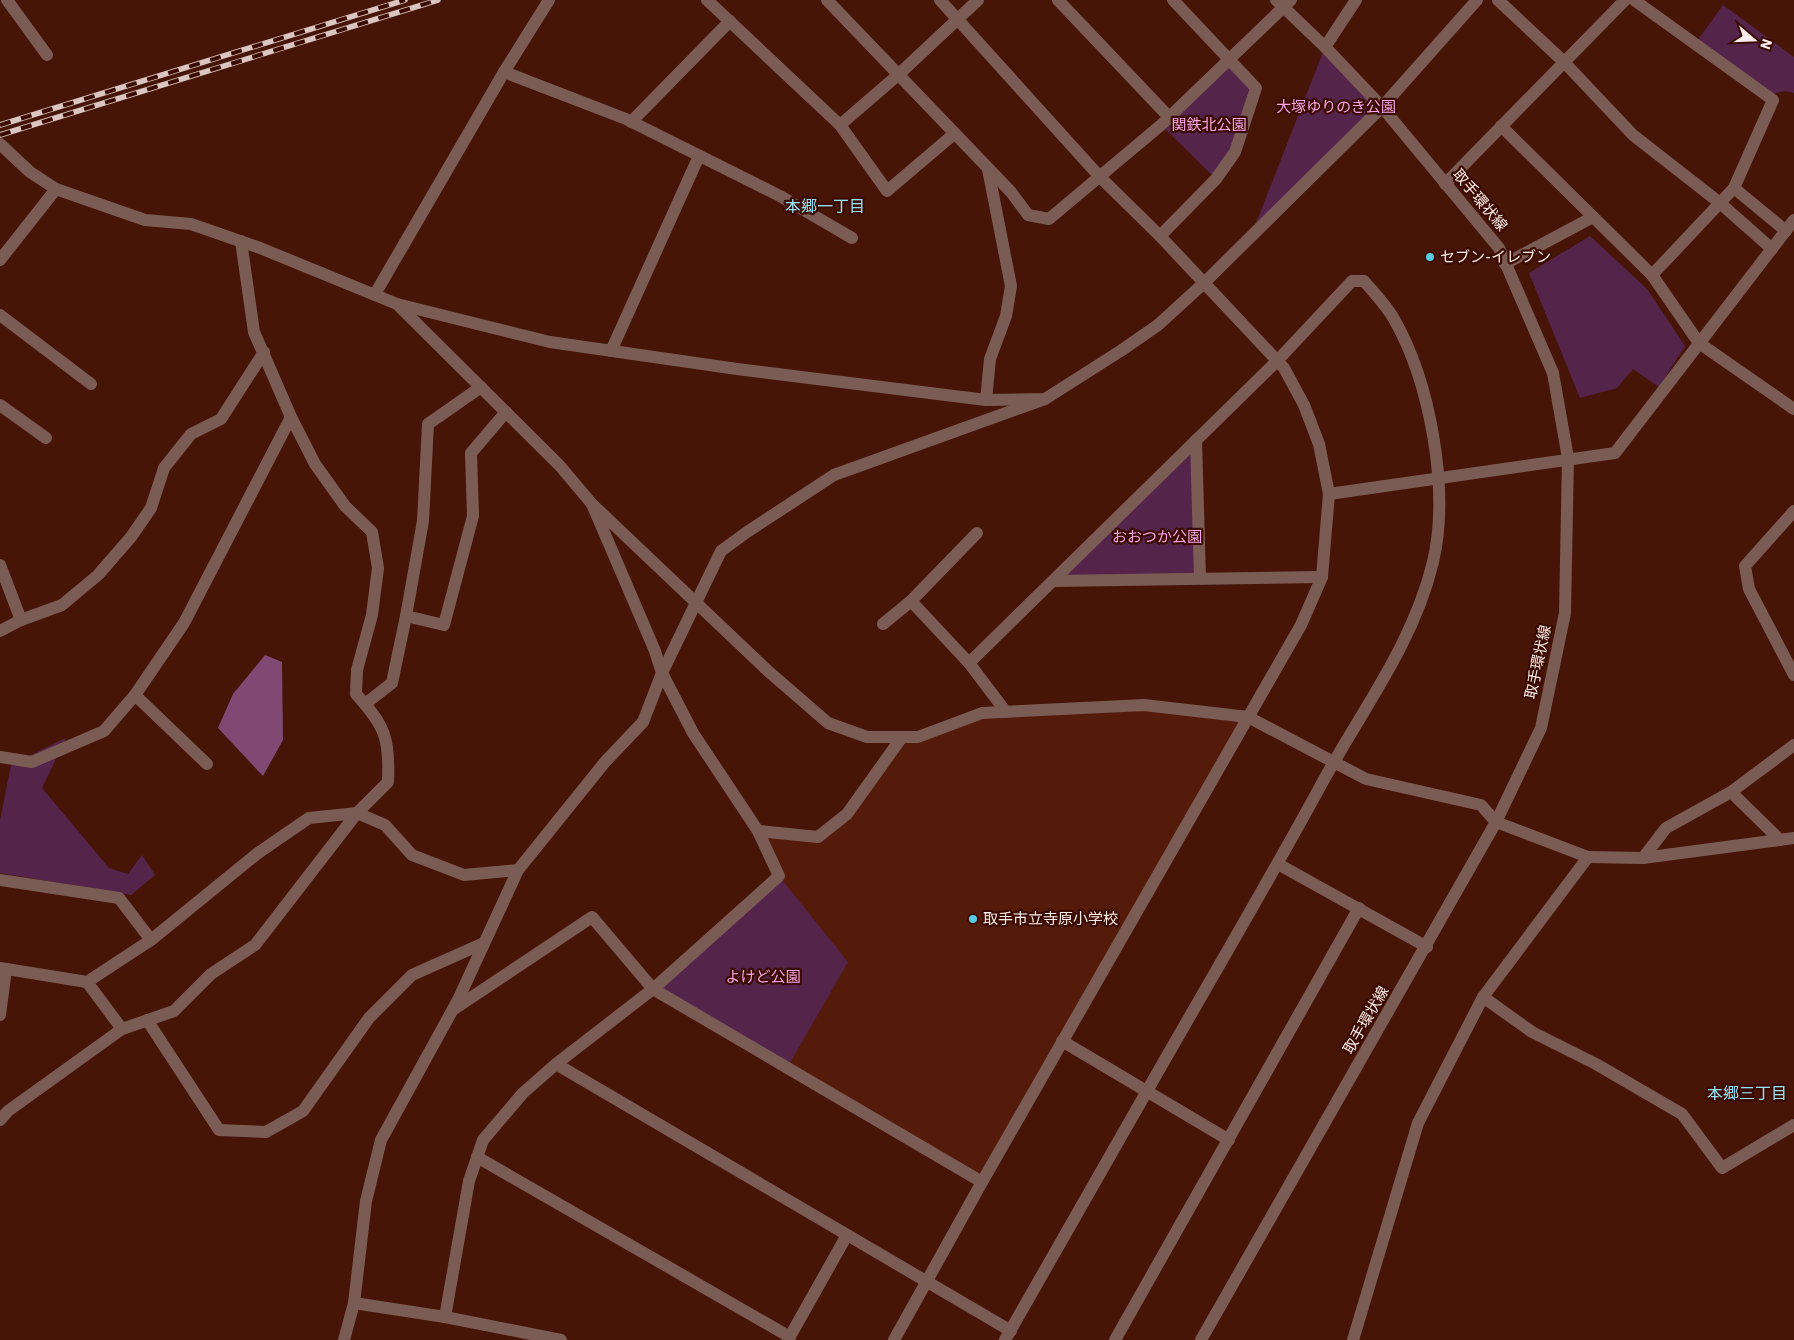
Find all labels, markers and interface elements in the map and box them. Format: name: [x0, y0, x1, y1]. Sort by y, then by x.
north arrow: [1729, 15, 1779, 65]
text: N: [1756, 37, 1776, 52]
park label: 大塚ゆりのき公園: [1276, 97, 1396, 116]
park label: 関鉄北公園: [1171, 115, 1247, 134]
street label: 取手環状線: [1449, 165, 1512, 235]
district label: 本郷一丁目: [785, 196, 865, 216]
place label: セブン-イレブン: [1440, 247, 1551, 266]
marker: セブン-イレブン: [1424, 251, 1436, 263]
park label: おおつか公園: [1112, 527, 1202, 546]
street label: 取手環状線: [1520, 623, 1555, 701]
place label: 取手市立寺原小学校: [983, 909, 1118, 928]
marker: 取手市立寺原小学校: [967, 913, 979, 925]
park label: よけど公園: [725, 967, 801, 986]
street label: 取手環状線: [1339, 983, 1393, 1057]
district label: 本郷三丁目: [1707, 1083, 1787, 1103]

